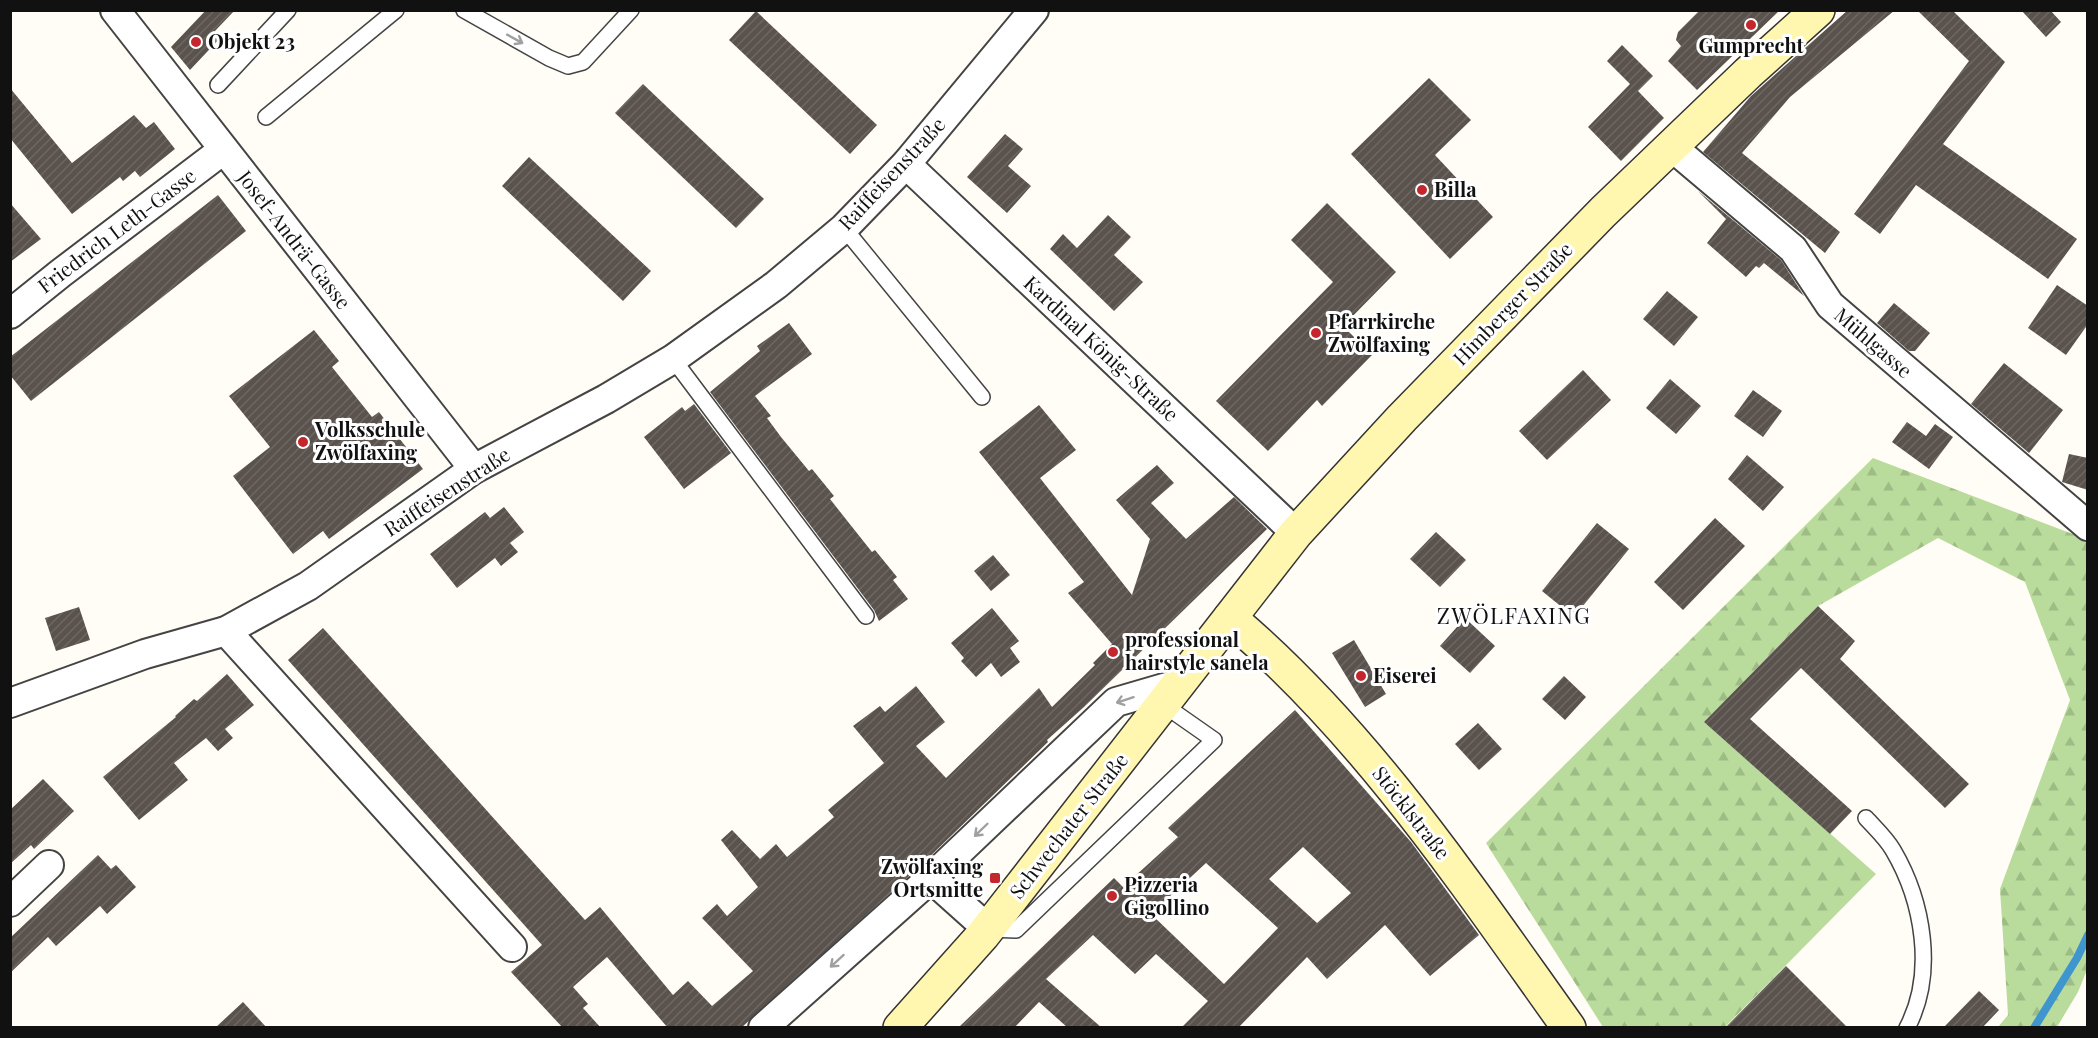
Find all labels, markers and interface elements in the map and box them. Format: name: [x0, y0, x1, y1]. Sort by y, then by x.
marker: Gumprecht: [1744, 18, 1758, 32]
place label: Objekt 23: [208, 27, 295, 54]
place label: Gumprecht: [1698, 31, 1805, 58]
one-way arrow: [506, 33, 523, 45]
marker: Objekt 23: [189, 35, 203, 49]
street label: Raiffeisenstraße: [832, 111, 950, 235]
street label: Friedrich Leth-Gasse: [32, 161, 201, 298]
street label: Josef-Andrä-Gasse: [232, 163, 358, 314]
place label: Billa: [1434, 175, 1477, 202]
marker: Billa: [1415, 183, 1429, 197]
street label: Himberger Straße: [1446, 235, 1578, 370]
street label: Kardinal König-Straße: [1019, 269, 1185, 427]
street label: Mühlgasse: [1829, 301, 1919, 383]
place label: Pfarrkirche Zwölfaxing: [1328, 307, 1435, 357]
marker: Pfarrkirche Zwölfaxing: [1309, 326, 1323, 340]
place label: Volksschule Zwölfaxing: [314, 415, 425, 465]
marker: Volksschule Zwölfaxing: [296, 435, 310, 449]
street label: Raiffeisenstraße: [378, 440, 514, 542]
district label: ZWÖLFAXING: [1437, 600, 1591, 630]
place label: professional hairstyle sanela: [1125, 625, 1269, 675]
marker: professional hairstyle sanela: [1106, 645, 1120, 659]
place label: Eiserei: [1373, 661, 1437, 688]
marker: Eiserei: [1354, 669, 1368, 683]
one-way arrow: [1116, 695, 1135, 706]
street label: Schwechater Straße: [1002, 747, 1133, 904]
street label: Stöcklstraße: [1367, 760, 1457, 864]
one-way arrow: [974, 823, 989, 837]
place label: Zwölfaxing Ortsmitte: [881, 852, 983, 902]
place label: Pizzeria Gigollino: [1124, 870, 1209, 920]
marker: Zwölfaxing Ortsmitte: [988, 871, 1002, 885]
marker: Pizzeria Gigollino: [1105, 889, 1119, 903]
one-way arrow: [830, 954, 845, 968]

